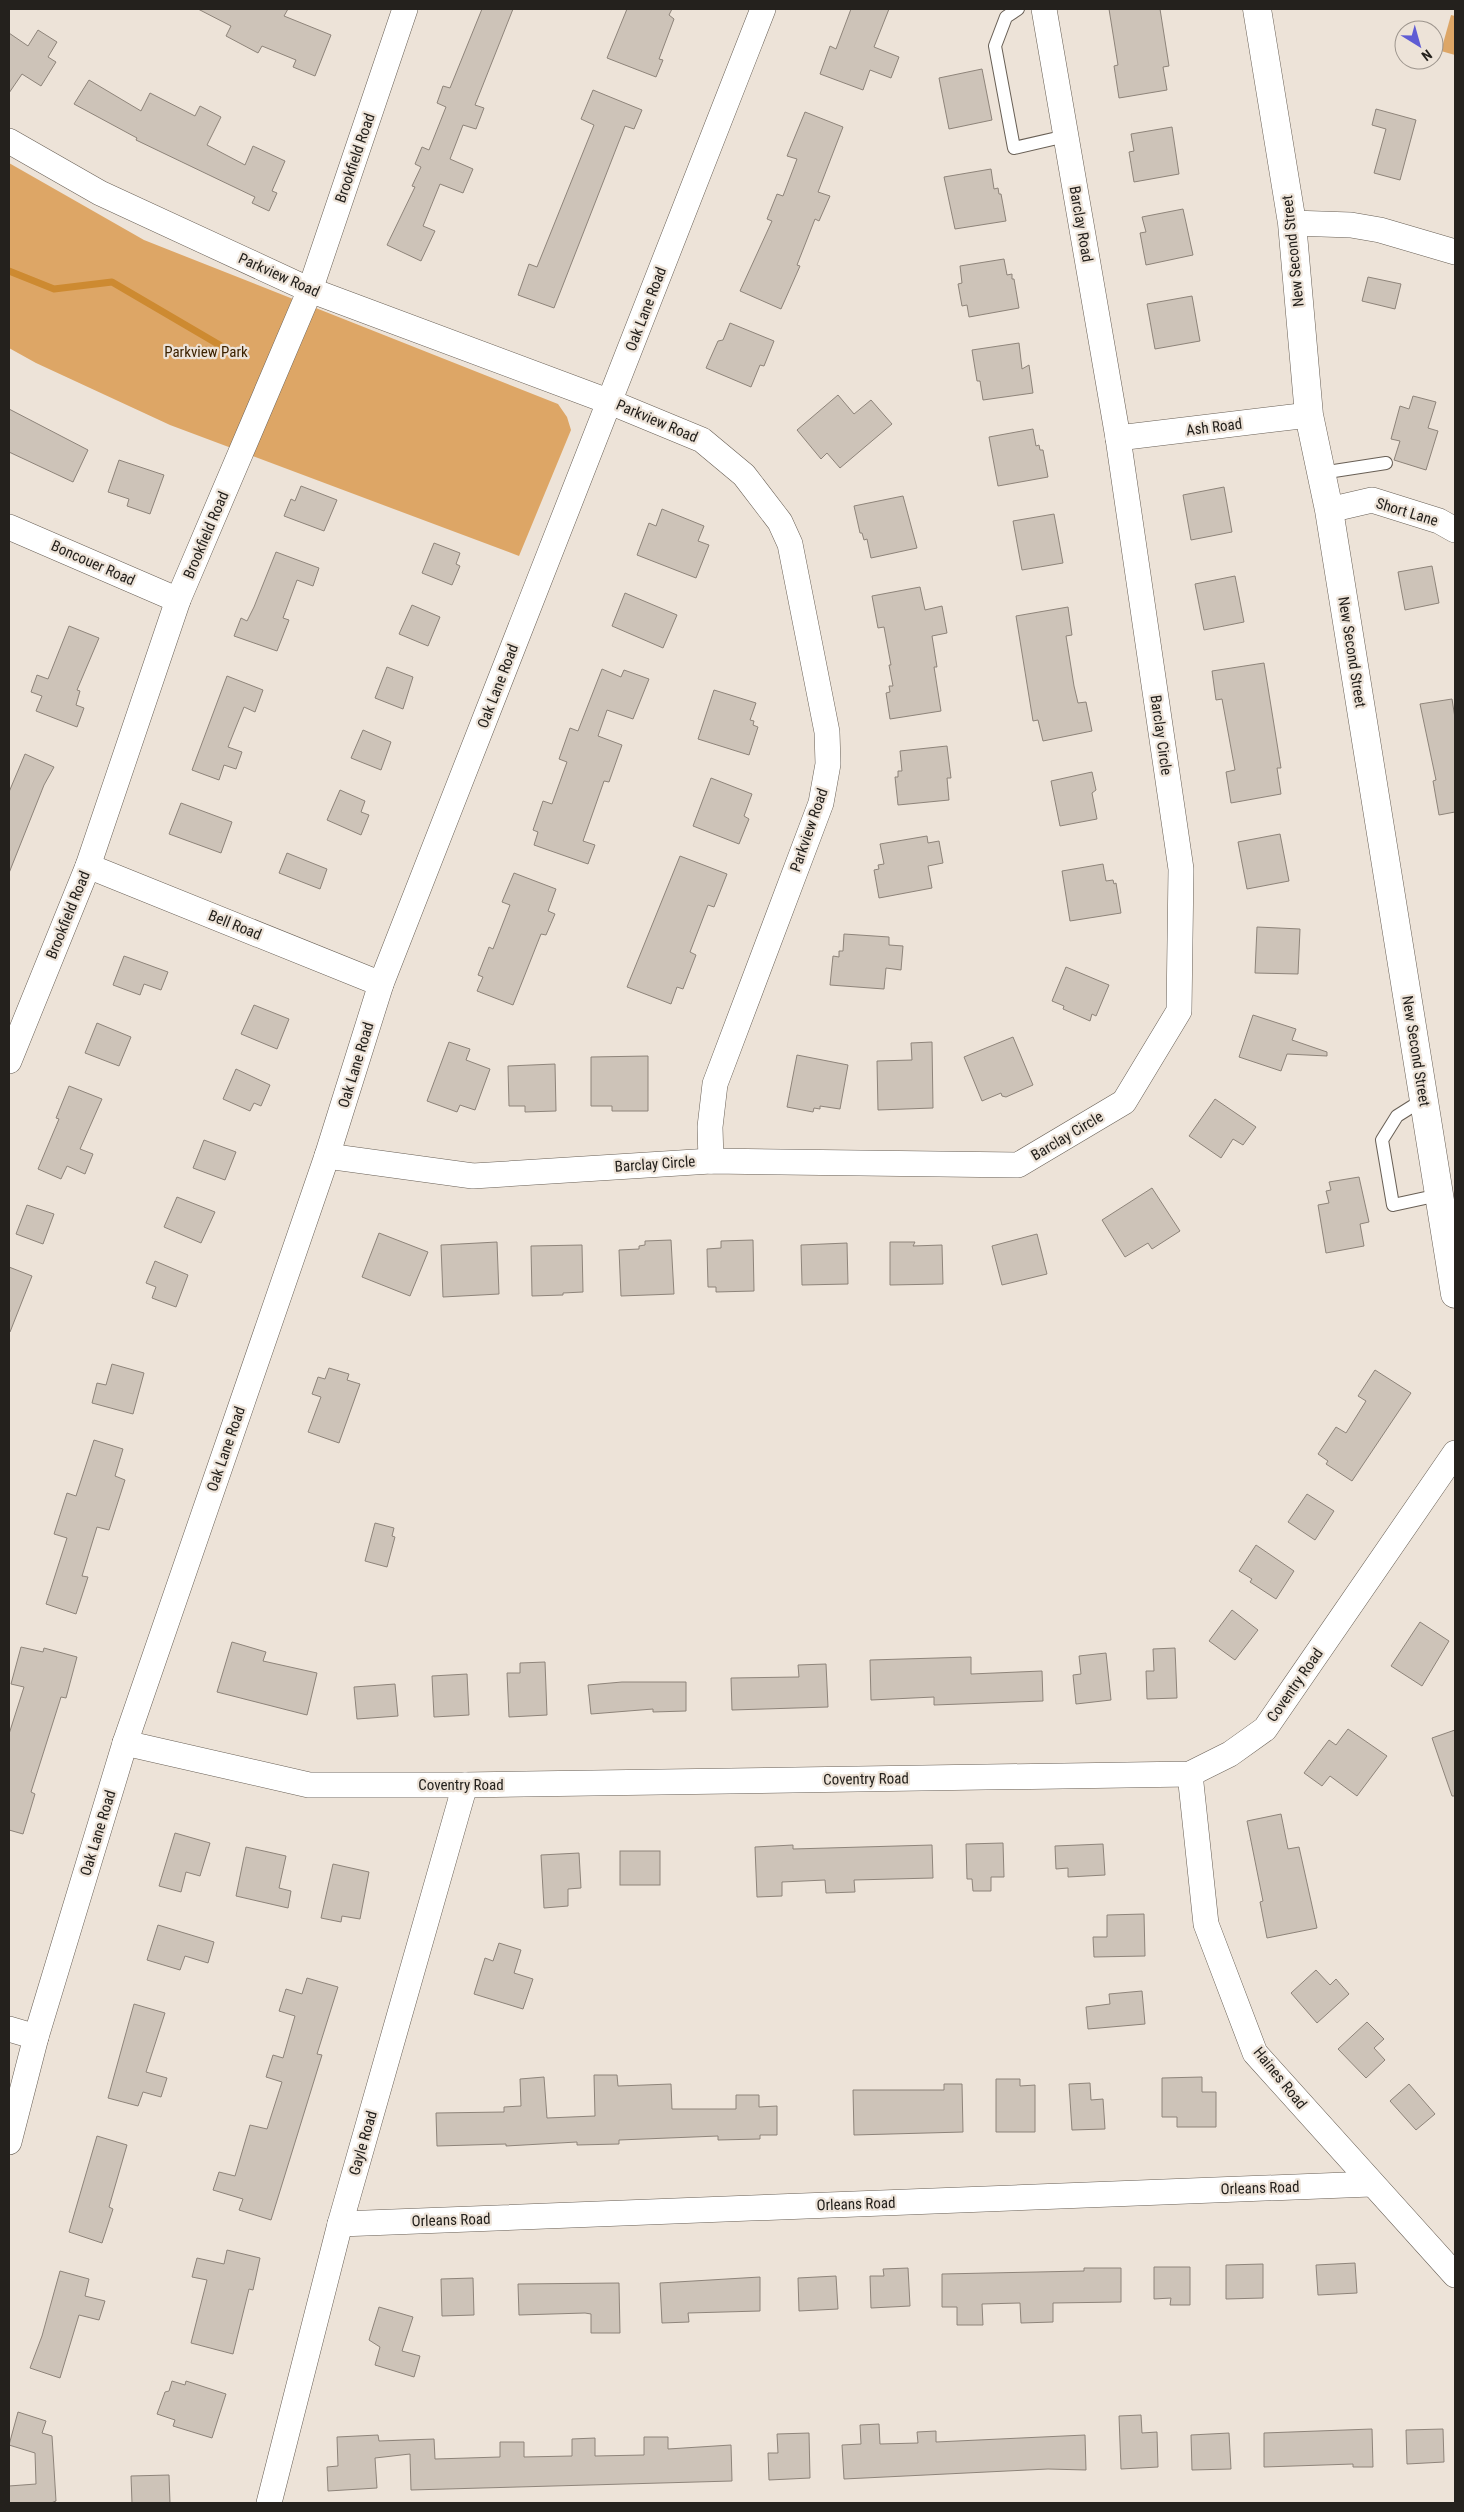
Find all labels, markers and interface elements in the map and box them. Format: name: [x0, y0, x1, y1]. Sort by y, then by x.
north arrow: [1394, 20, 1444, 70]
text: N: [1419, 46, 1435, 64]
street label: Brookfield Road: [331, 111, 379, 205]
street label: Barclay Road: [1065, 184, 1097, 264]
street label: New Second Street: [1278, 194, 1308, 308]
street label: Parkview Road: [236, 249, 322, 301]
street label: Oak Lane Road: [622, 264, 670, 354]
park label: Parkview Park: [164, 343, 248, 361]
street label: Parkview Road: [613, 396, 701, 446]
street label: Ash Road: [1185, 415, 1243, 439]
street label: Brookfield Road: [179, 489, 233, 581]
street label: Short Lane: [1374, 494, 1440, 530]
street label: Boncouer Road: [48, 537, 138, 589]
street label: New Second Street: [1334, 595, 1370, 709]
street label: Oak Lane Road: [474, 641, 522, 731]
street label: Barclay Circle: [1146, 694, 1176, 776]
street label: Parkview Road: [786, 786, 832, 874]
street label: Brookfield Road: [42, 868, 94, 962]
street label: Bell Road: [206, 906, 264, 944]
street label: New Second Street: [1398, 994, 1434, 1108]
street label: Oak Lane Road: [334, 1020, 378, 1110]
street label: Barclay Circle: [1028, 1107, 1106, 1165]
street label: Barclay Circle: [614, 1152, 696, 1176]
street label: Oak Lane Road: [203, 1404, 249, 1494]
street label: Coventry Road: [1263, 1645, 1327, 1725]
street label: Coventry Road: [823, 1769, 909, 1789]
street label: Coventry Road: [418, 1776, 504, 1794]
street label: Oak Lane Road: [76, 1788, 120, 1878]
street label: Haines Road: [1250, 2043, 1310, 2113]
street label: Gayle Road: [345, 2109, 381, 2177]
street label: Orleans Road: [1220, 2178, 1300, 2198]
street label: Orleans Road: [816, 2194, 896, 2214]
street label: Orleans Road: [411, 2210, 491, 2230]

